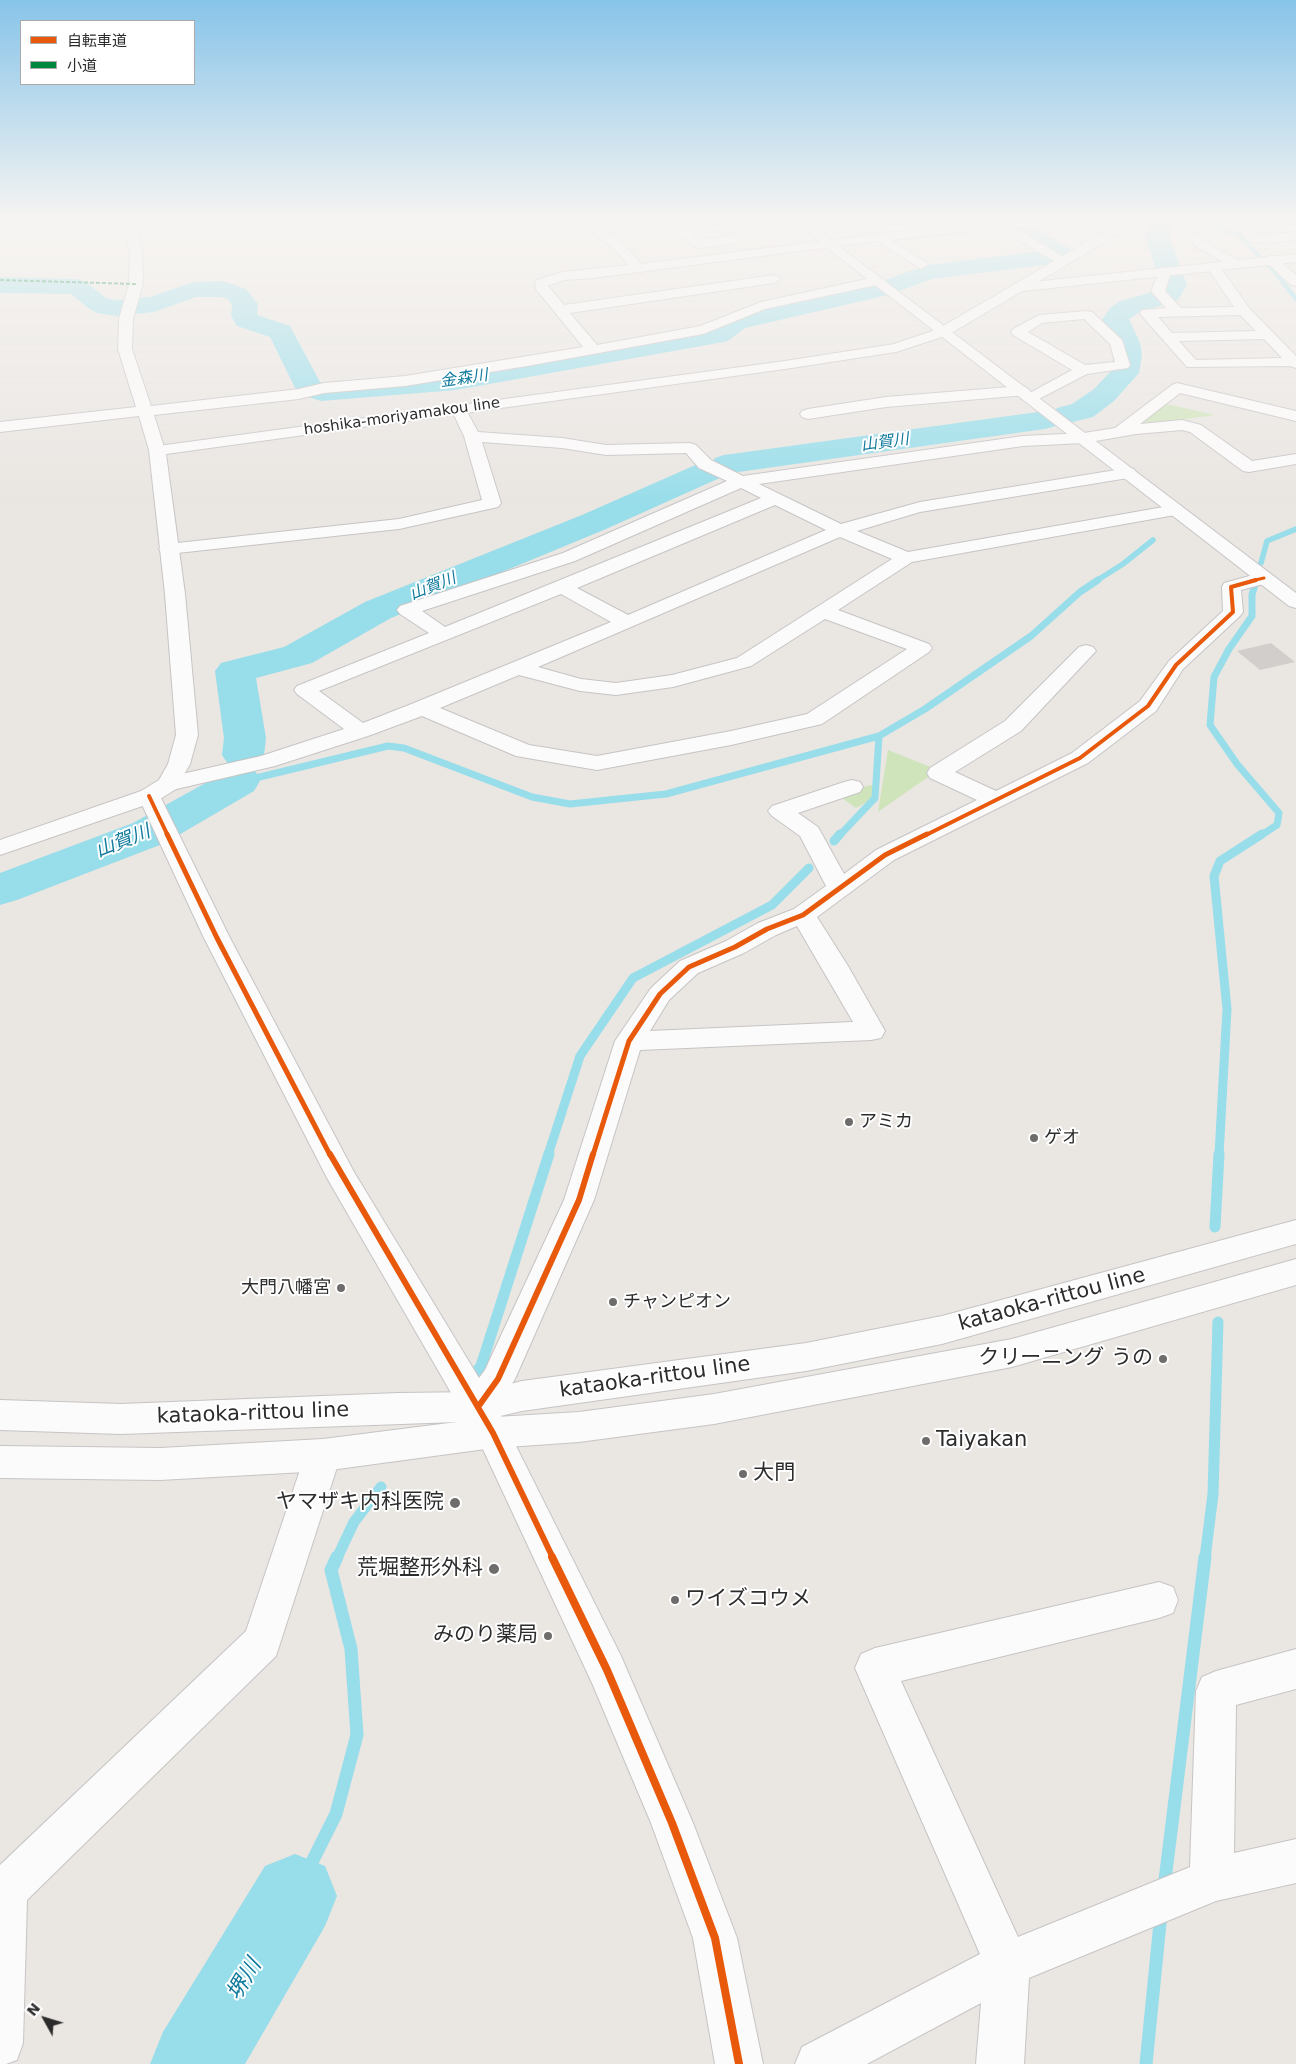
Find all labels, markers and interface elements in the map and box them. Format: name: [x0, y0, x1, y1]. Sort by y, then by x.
legend: [20, 20, 195, 85]
text: 自転車道: [67, 32, 127, 50]
text: 小道: [67, 57, 97, 75]
water label: 金森川: [439, 366, 489, 392]
street label: hoshika-moriyamakou line: [303, 394, 501, 440]
water label: 山賀川: [860, 430, 910, 456]
water label: 山賀川: [407, 569, 459, 605]
water label: 山賀川: [92, 821, 154, 863]
place label: アミカ: [859, 1111, 913, 1133]
marker: アミカ: [843, 1116, 855, 1128]
place label: ゲオ: [1044, 1127, 1080, 1149]
marker: ゲオ: [1028, 1132, 1040, 1144]
street label: kataoka-rittou line: [956, 1263, 1148, 1337]
place label: 大門八幡宮: [241, 1277, 331, 1299]
marker: 大門八幡宮: [335, 1282, 347, 1294]
place label: チャンピオン: [623, 1291, 731, 1313]
marker: チャンピオン: [607, 1296, 619, 1308]
place label: クリーニング うの: [978, 1346, 1153, 1372]
street label: kataoka-rittou line: [558, 1352, 752, 1404]
marker: クリーニング うの: [1157, 1353, 1169, 1365]
street label: kataoka-rittou line: [156, 1398, 350, 1430]
place label: Taiyakan: [936, 1428, 1027, 1454]
marker: Taiyakan: [920, 1435, 932, 1447]
place label: 大門: [753, 1461, 795, 1487]
marker: 大門: [737, 1468, 749, 1480]
place label: ヤマザキ内科医院: [276, 1490, 444, 1516]
marker: ヤマザキ内科医院: [448, 1496, 462, 1510]
place label: 荒堀整形外科: [357, 1556, 483, 1582]
marker: 荒堀整形外科: [487, 1562, 501, 1576]
place label: ワイズコウメ: [685, 1587, 811, 1613]
marker: ワイズコウメ: [669, 1594, 681, 1606]
place label: みのり薬局: [433, 1623, 538, 1649]
marker: みのり薬局: [542, 1630, 554, 1642]
water label: 堺川: [222, 1954, 268, 2006]
north arrow: [20, 1994, 70, 2044]
text: N: [23, 2000, 43, 2019]

